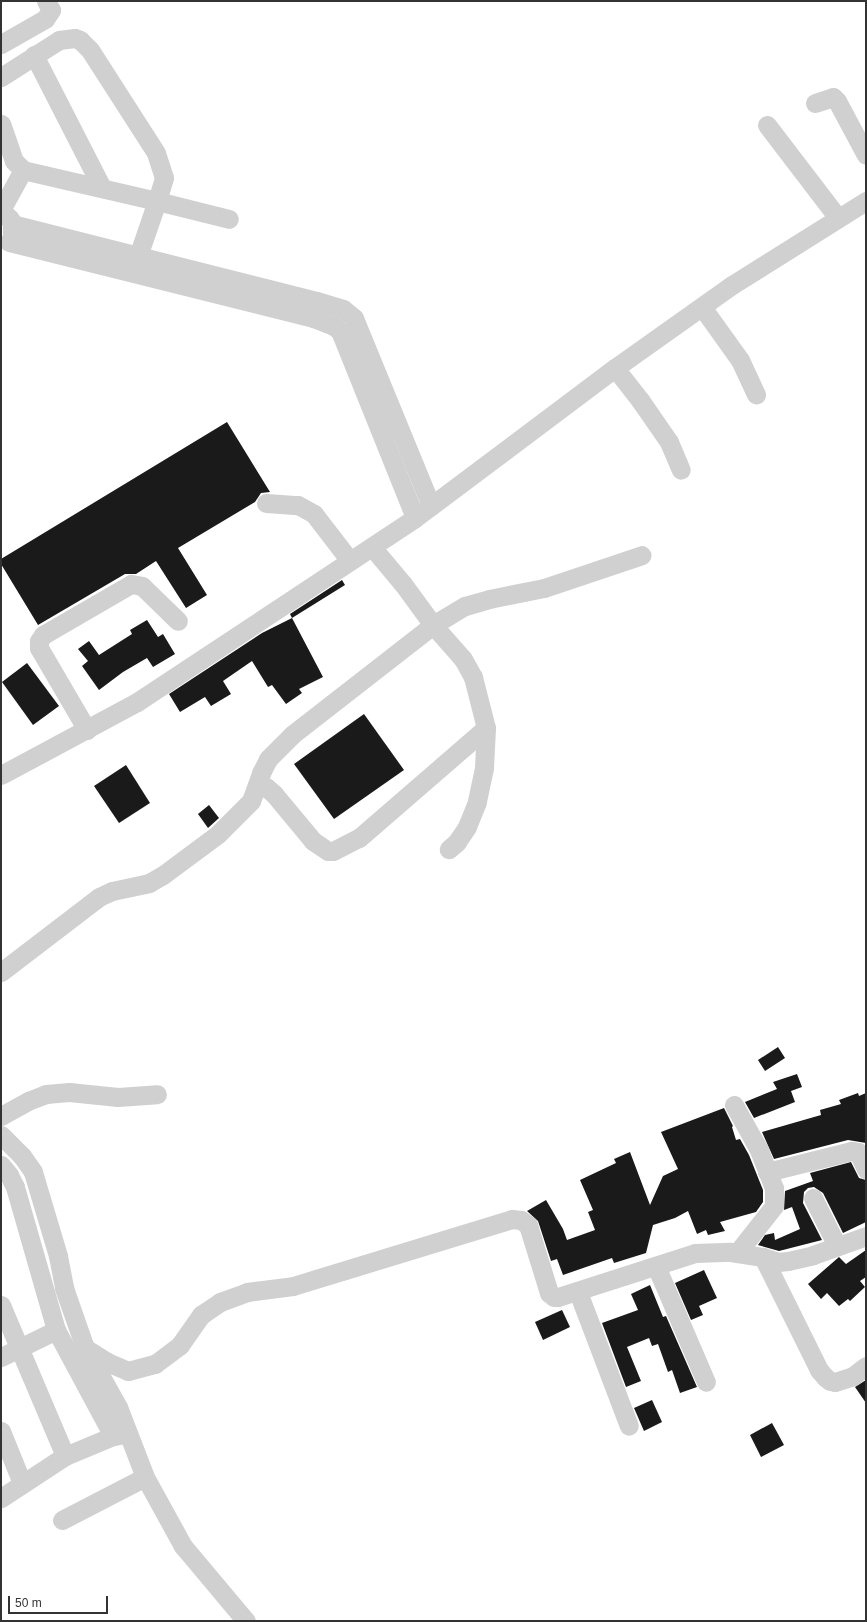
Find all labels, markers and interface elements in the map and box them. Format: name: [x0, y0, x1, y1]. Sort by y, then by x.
scale bar: [10, 1588, 110, 1614]
text: 50 m: [15, 1596, 42, 1610]

